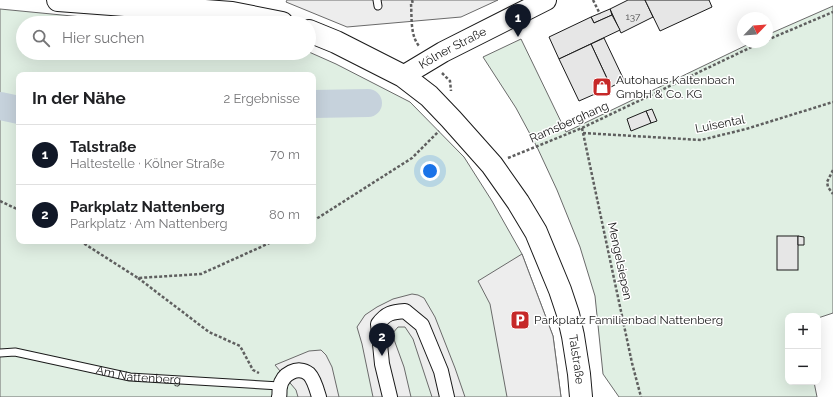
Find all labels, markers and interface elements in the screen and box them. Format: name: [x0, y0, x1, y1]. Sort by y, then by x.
pin: 1: [505, 4, 531, 37]
house number: 137: [626, 11, 641, 22]
north arrow: [737, 12, 773, 48]
search box: [16, 16, 316, 60]
street label: Kölner Straße: [416, 24, 489, 72]
icon: search: [30, 27, 52, 49]
text: Hier suchen: [62, 29, 145, 47]
place label: Autohaus Kaltenbach GmbH & Co. KG: [616, 73, 735, 101]
shop icon: Autohaus Kaltenbach GmbH & Co. KG: [591, 76, 613, 98]
text: In der Nähe: [32, 88, 126, 108]
text: 2 Ergebnisse: [223, 91, 300, 106]
street label: Ramsberghang: [527, 98, 611, 146]
street label: Luisental: [694, 112, 747, 136]
text: Talstraße: [70, 138, 136, 156]
text: 1: [42, 147, 48, 162]
text: 70 m: [270, 147, 300, 162]
text: Haltestelle · Kölner Straße: [70, 156, 225, 171]
your location: [420, 161, 440, 181]
text: Parkplatz Nattenberg: [70, 198, 225, 216]
text: 2: [41, 207, 49, 222]
text: 80 m: [269, 207, 300, 222]
text: Parkplatz · Am Nattenberg: [70, 216, 228, 231]
street label: Mengelsiepen: [605, 221, 635, 301]
parking icon: Parkplatz Familienbad Nattenberg: [509, 309, 531, 331]
place label: Parkplatz Familienbad Nattenberg: [534, 313, 723, 327]
map controls: [785, 313, 821, 385]
button: +: [785, 313, 821, 349]
pin: 2: [369, 323, 395, 356]
street label: Talstraße: [566, 333, 587, 385]
button: −: [785, 349, 821, 385]
street label: Am Nattenberg: [95, 363, 182, 387]

